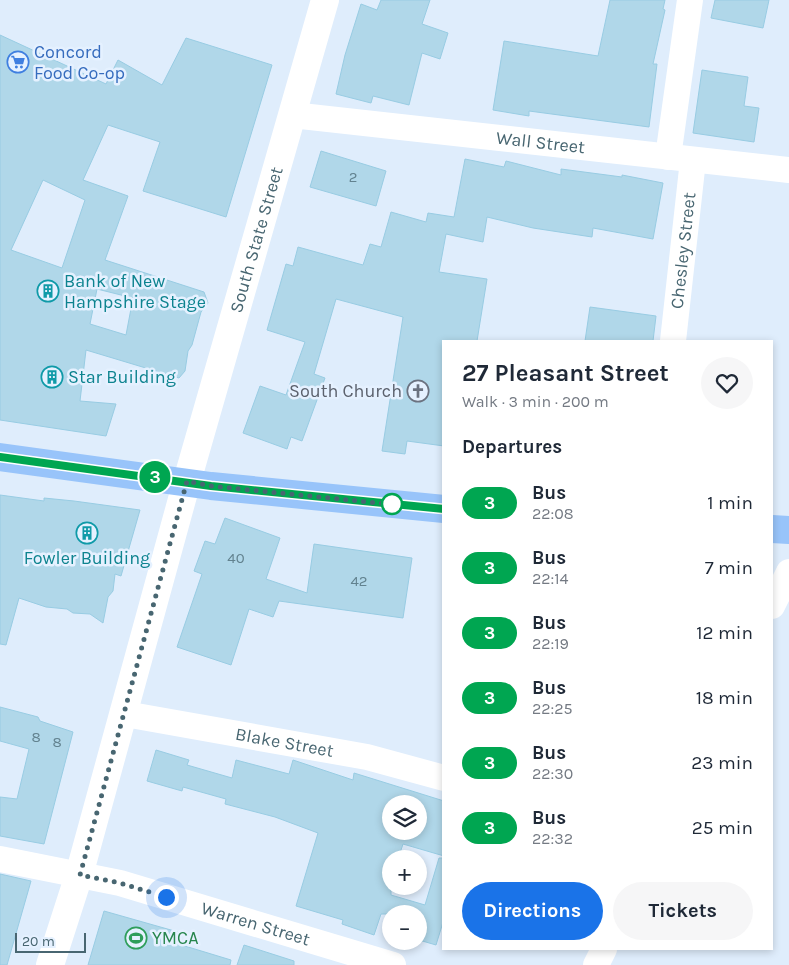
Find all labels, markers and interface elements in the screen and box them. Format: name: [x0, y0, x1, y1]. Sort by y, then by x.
place label: Concord Food Co-op: [34, 41, 125, 84]
supermarket icon: Concord Food Co-op: [6, 50, 30, 74]
street label: Wall Street: [495, 127, 586, 158]
street label: South State Street: [225, 164, 288, 315]
house number: 2: [349, 168, 357, 186]
street label: Chesley Street: [666, 191, 700, 310]
place label: Bank of New Hampshire Stage: [64, 270, 206, 313]
building icon: Bank of New Hampshire Stage: [36, 279, 60, 303]
button: heart: [701, 357, 753, 409]
text: 27 Pleasant Street: [462, 359, 669, 387]
building icon: Star Building: [40, 365, 64, 389]
place label: Star Building: [68, 366, 176, 388]
church icon: South Church: [406, 379, 430, 403]
place label: South Church: [289, 380, 402, 402]
text: Walk · 3 min · 200 m: [462, 392, 609, 411]
text: Departures: [462, 436, 562, 458]
line badge: 3: [139, 461, 171, 493]
text: 3: [149, 466, 161, 488]
text: Bus: [532, 482, 566, 504]
text: 3: [484, 492, 495, 514]
text: 1 min: [707, 492, 753, 514]
unlabelled marker: [381, 493, 403, 515]
text: 22:08: [532, 504, 574, 523]
building icon: Fowler Building: [75, 521, 99, 545]
place label: Fowler Building: [24, 547, 150, 569]
text: Bus: [532, 547, 566, 569]
house number: 40: [227, 549, 245, 567]
text: 3: [484, 557, 495, 579]
text: 7 min: [705, 557, 753, 579]
text: 22:14: [532, 569, 568, 588]
house number: 42: [350, 572, 368, 590]
text: Bus: [532, 612, 566, 634]
text: 3: [484, 622, 495, 644]
text: 12 min: [696, 622, 753, 644]
text: 22:19: [532, 634, 569, 653]
text: Bus: [532, 677, 566, 699]
text: 3: [484, 687, 495, 709]
text: 18 min: [696, 687, 753, 709]
text: 22:25: [532, 699, 573, 718]
street label: Blake Street: [234, 723, 336, 762]
house number: 8: [31, 728, 41, 746]
house number: 8: [52, 733, 62, 751]
text: Bus: [532, 742, 566, 764]
text: 3: [484, 752, 495, 774]
text: 23 min: [691, 752, 753, 774]
text: 22:30: [532, 764, 573, 783]
map controls: [382, 795, 427, 950]
button: layers: [382, 795, 427, 840]
text: Bus: [532, 807, 566, 829]
text: 3: [484, 817, 495, 839]
text: 25 min: [692, 817, 753, 839]
text: 22:32: [532, 829, 573, 848]
button: +: [382, 850, 427, 895]
button: Directions: [462, 882, 603, 940]
button: Tickets: [613, 882, 753, 940]
your location: [154, 885, 179, 910]
street label: Warren Street: [199, 897, 313, 951]
button: −: [382, 905, 427, 950]
sports icon: YMCA: [124, 926, 148, 950]
place label: YMCA: [152, 927, 199, 949]
scale bar: [15, 930, 86, 953]
text: 20 m: [22, 933, 55, 950]

